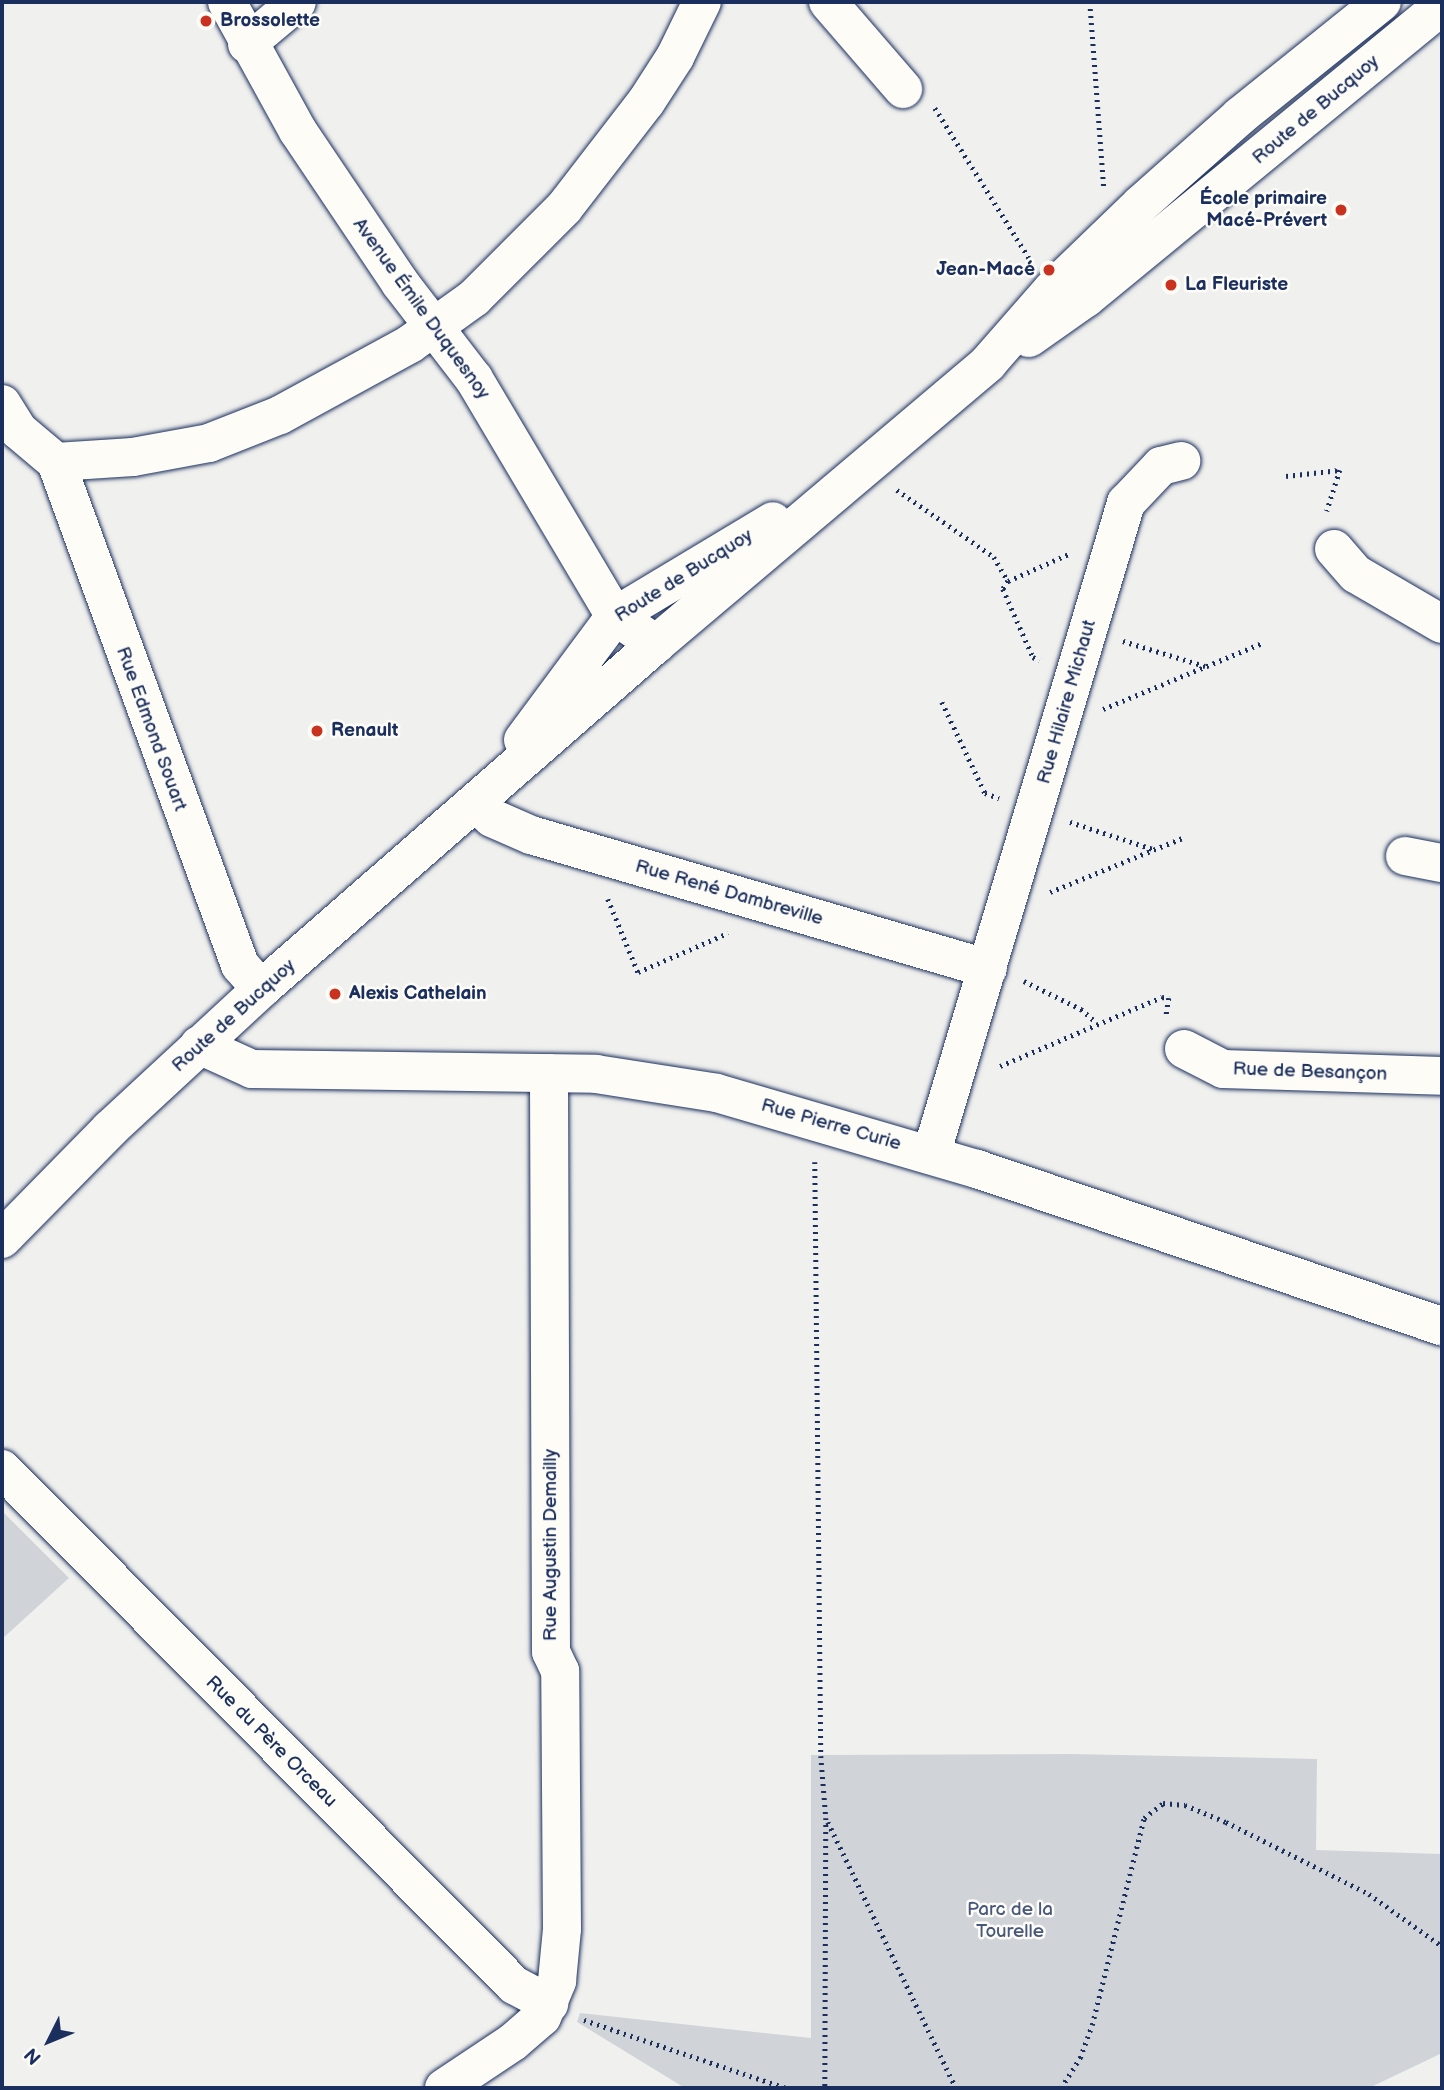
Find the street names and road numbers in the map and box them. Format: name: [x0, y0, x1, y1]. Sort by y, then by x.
street label: Route de Bucquoy: [1248, 50, 1384, 170]
street label: Avenue Émile Duquesnoy: [348, 214, 494, 404]
street label: Route de Bucquoy: [611, 524, 757, 628]
street label: Rue Hilaire Michaut: [1033, 617, 1101, 787]
street label: Rue Edmond Souart: [111, 644, 191, 814]
street label: Rue René Dambreville: [632, 855, 826, 931]
street label: Route de Bucquoy: [168, 955, 300, 1077]
street label: Rue de Besançon: [1232, 1058, 1388, 1086]
street label: Rue Pierre Curie: [758, 1094, 904, 1156]
street label: Rue Augustin Demailly: [540, 1449, 562, 1641]
street label: Rue du Père Orceau: [201, 1672, 341, 1812]

